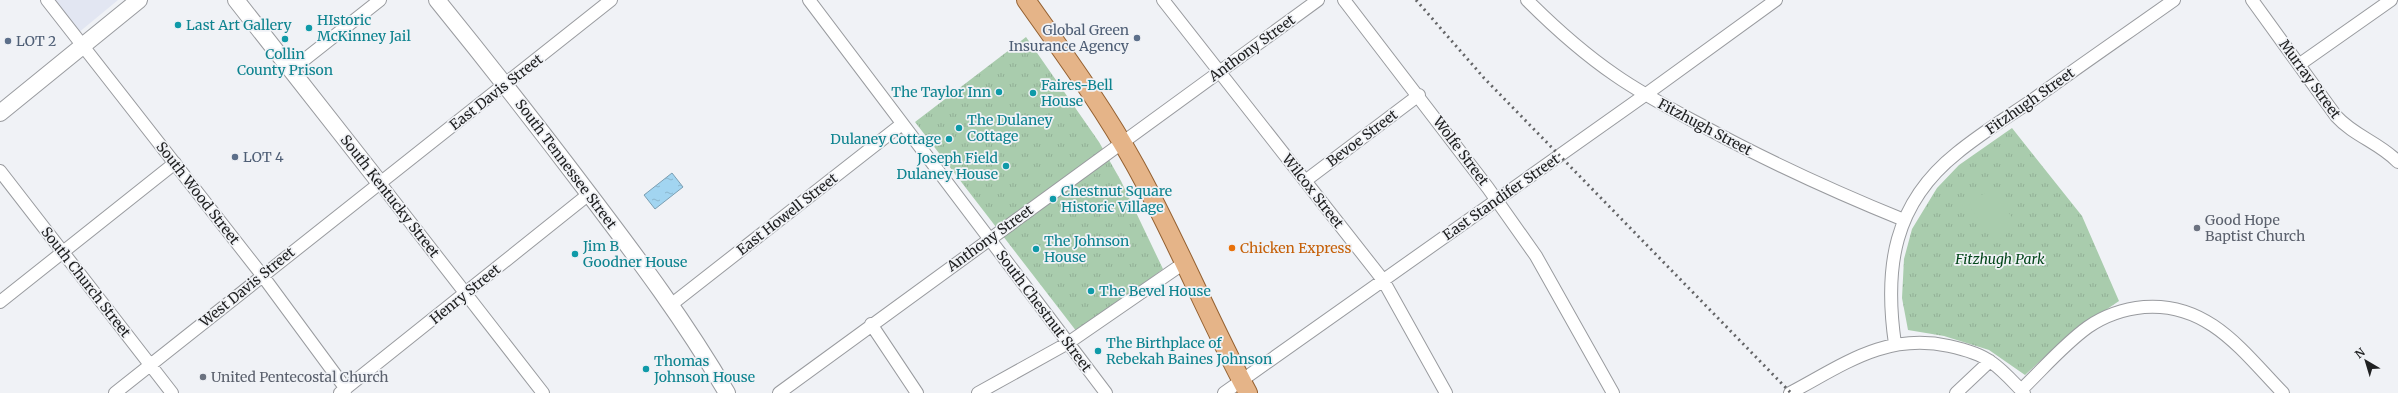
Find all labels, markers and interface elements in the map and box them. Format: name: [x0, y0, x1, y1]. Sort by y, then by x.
street label: Anthony Street: [1205, 10, 1299, 86]
place label: HIstoric McKinney Jail: [317, 11, 411, 45]
place label: Last Art Gallery: [186, 16, 293, 34]
marker: Last Art Gallery: [173, 20, 183, 30]
place label: Global Green Insurance Agency: [1009, 21, 1130, 55]
marker: HIstoric McKinney Jail: [304, 23, 314, 33]
place label: LOT 2: [16, 32, 56, 50]
marker: Global Green Insurance Agency: [1132, 33, 1142, 43]
marker: Collin County Prison: [280, 34, 290, 44]
marker: LOT 2: [3, 36, 13, 46]
street label: Murray Street: [2275, 36, 2345, 123]
place label: Collin County Prison: [237, 45, 333, 79]
street label: East Davis Street: [446, 50, 547, 134]
street label: Fitzhugh Street: [1982, 63, 2078, 138]
place label: Faires-Bell House: [1041, 76, 1114, 110]
place label: The Taylor Inn: [891, 83, 991, 101]
marker: The Taylor Inn: [994, 87, 1004, 97]
marker: Faires-Bell House: [1028, 88, 1038, 98]
street label: Fitzhugh Street: [1655, 95, 1756, 160]
street label: South Tennessee Street: [511, 96, 621, 233]
street label: Bevoe Street: [1323, 105, 1401, 171]
place label: The Dulaney Cottage: [967, 111, 1054, 145]
street label: Wolfe Street: [1429, 112, 1493, 189]
marker: The Dulaney Cottage: [954, 123, 964, 133]
place label: Dulaney Cottage: [830, 130, 941, 148]
street label: South Kentucky Street: [336, 131, 444, 261]
marker: Dulaney Cottage: [944, 134, 954, 144]
street label: South Wood Street: [152, 138, 244, 248]
place label: LOT 4: [243, 148, 284, 166]
place label: Joseph Field Dulaney House: [897, 149, 999, 183]
street label: Wilcox Street: [1278, 149, 1348, 232]
street label: East Standifer Street: [1439, 150, 1563, 244]
marker: LOT 4: [230, 152, 240, 162]
marker: Joseph Field Dulaney House: [1001, 161, 1011, 171]
street label: East Howell Street: [733, 169, 841, 259]
place label: Chestnut Square Historic Village: [1061, 182, 1172, 216]
marker: Chestnut Square Historic Village: [1048, 194, 1058, 204]
street label: Anthony Street: [943, 200, 1037, 276]
place label: Good Hope Baptist Church: [2205, 211, 2305, 245]
street label: South Church Street: [37, 223, 135, 341]
marker: Good Hope Baptist Church: [2192, 223, 2202, 233]
place label: The Johnson House: [1044, 232, 1129, 266]
place label: Jim B Goodner House: [582, 237, 687, 271]
place label: Chicken Express: [1240, 239, 1351, 257]
street label: West Davis Street: [195, 243, 299, 331]
marker: Chicken Express: [1227, 243, 1237, 253]
marker: The Johnson House: [1031, 244, 1041, 254]
street label: South Chestnut Street: [992, 247, 1096, 376]
marker: Jim B Goodner House: [570, 249, 580, 259]
park label: Fitzhugh Park: [1954, 250, 2045, 268]
street label: Henry Street: [426, 260, 504, 328]
place label: The Bevel House: [1099, 282, 1211, 300]
marker: The Bevel House: [1086, 286, 1096, 296]
place label: The Birthplace of Rebekah Baines Johnson: [1106, 334, 1272, 368]
north arrow: [2346, 341, 2386, 381]
text: N: [2352, 345, 2368, 361]
marker: The Birthplace of Rebekah Baines Johnson: [1093, 346, 1103, 356]
place label: Thomas Johnson House: [653, 352, 755, 386]
marker: Thomas Johnson House: [641, 364, 651, 374]
place label: United Pentecostal Church: [211, 368, 389, 386]
marker: United Pentecostal Church: [198, 372, 208, 382]

